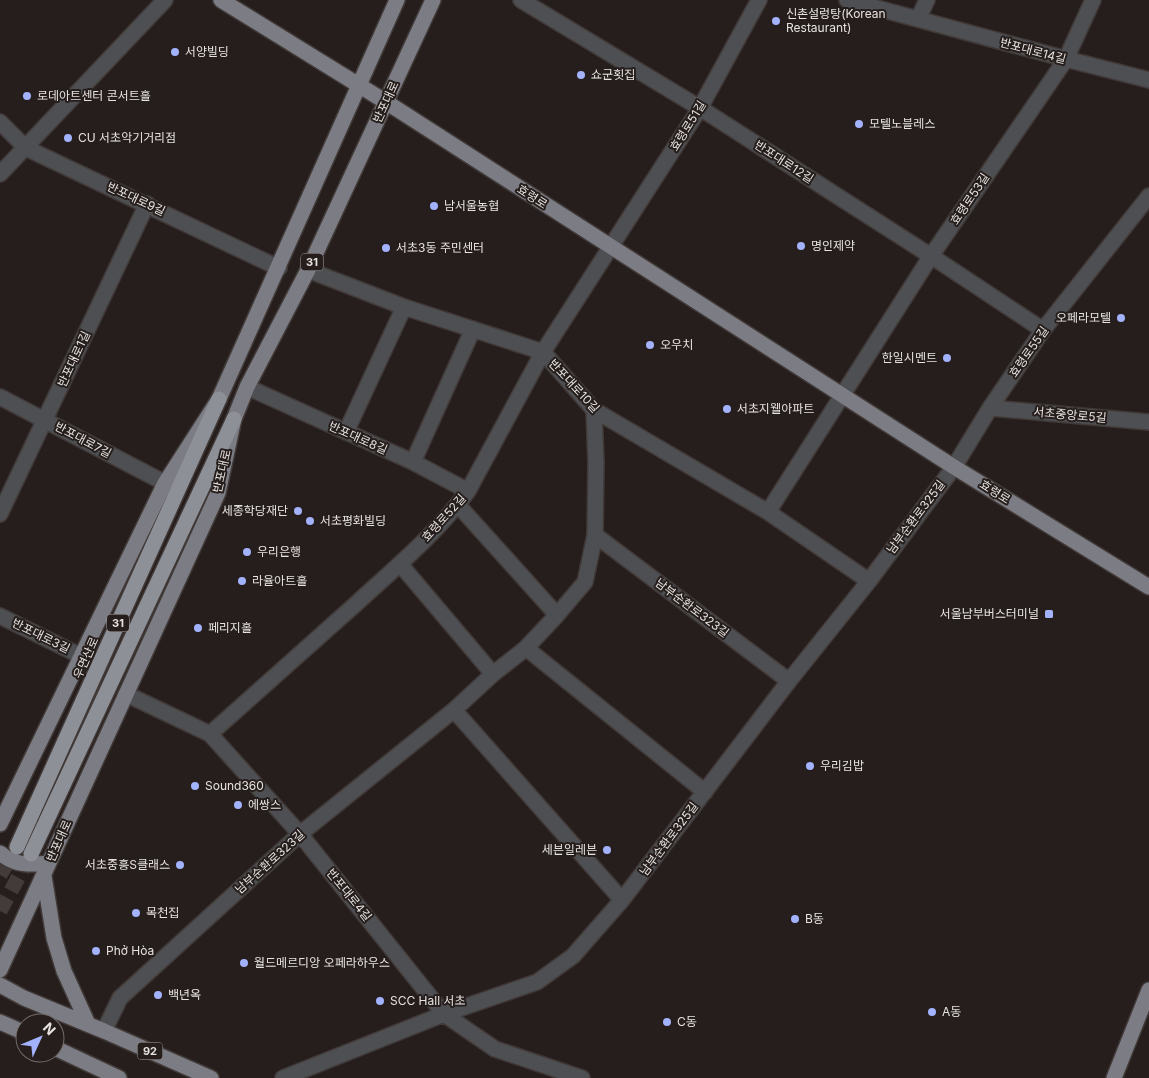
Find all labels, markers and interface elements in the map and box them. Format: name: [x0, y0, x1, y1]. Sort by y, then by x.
place label: 신촌설렁탕(Korean Restaurant): [786, 6, 886, 35]
marker: 신촌설렁탕(Korean Restaurant): [770, 15, 782, 27]
street label: 반포대로14길: [998, 34, 1068, 67]
place label: 서양빌딩: [185, 44, 229, 59]
marker: 서양빌딩: [169, 46, 181, 58]
place label: 쇼군횟집: [591, 67, 635, 82]
marker: 쇼군횟집: [575, 69, 587, 81]
street label: 반포대로: [369, 79, 402, 125]
place label: 로데아트센터 콘서트홀: [37, 88, 151, 103]
marker: 로데아트센터 콘서트홀: [21, 90, 33, 102]
street label: 효령로51길: [666, 98, 709, 154]
place label: 모텔노블레스: [869, 116, 935, 131]
marker: 모텔노블레스: [853, 118, 865, 130]
place label: CU 서초악기거리점: [78, 130, 176, 145]
marker: CU 서초악기거리점: [62, 132, 74, 144]
street label: 반포대로12길: [752, 137, 817, 186]
street label: 효령로53길: [947, 170, 992, 227]
street label: 반포대로9길: [105, 179, 168, 219]
street label: 효령로: [514, 181, 550, 212]
place label: 남서울농협: [444, 198, 499, 213]
marker: 남서울농협: [428, 200, 440, 212]
place label: 명인제약: [811, 238, 855, 253]
place label: 서초3동 주민센터: [396, 240, 484, 255]
marker: 명인제약: [795, 240, 807, 252]
marker: 서초3동 주민센터: [380, 242, 392, 254]
road number: 31: [301, 253, 323, 270]
place label: 오페라모텔: [1056, 310, 1111, 325]
marker: 오페라모텔: [1115, 312, 1127, 324]
street label: 효령로55길: [1006, 323, 1052, 380]
street label: 반포대로1길: [54, 328, 93, 389]
place label: 오우치: [660, 337, 693, 352]
marker: 오우치: [644, 339, 656, 351]
place label: 한일시멘트: [882, 350, 937, 365]
marker: 한일시멘트: [941, 352, 953, 364]
street label: 반포대로10길: [546, 356, 603, 416]
place label: 서초지웰아파트: [737, 401, 814, 416]
marker: 서초지웰아파트: [721, 403, 733, 415]
street label: 서초중앙로5길: [1033, 404, 1107, 425]
street label: 반포대로7길: [52, 418, 114, 461]
street label: 반포대로8길: [327, 418, 390, 457]
street label: 반포대로: [209, 448, 234, 494]
street label: 효령로: [977, 476, 1013, 507]
street label: 남부순환로325길: [883, 477, 948, 556]
street label: 효령로52길: [418, 491, 469, 545]
place label: 세종학당재단: [222, 503, 288, 518]
marker: 세종학당재단: [292, 505, 304, 517]
place label: 서초평화빌딩: [320, 513, 386, 528]
marker: 서초평화빌딩: [304, 515, 316, 527]
place label: 우리은행: [257, 544, 301, 559]
marker: 우리은행: [241, 546, 253, 558]
place label: 라율아트홀: [252, 573, 307, 588]
marker: 라율아트홀: [236, 575, 248, 587]
street label: 남부순환로323길: [652, 575, 732, 640]
place label: 서울남부버스터미널: [940, 606, 1039, 621]
marker: 서울남부버스터미널: [1043, 608, 1055, 620]
road number: 31: [107, 614, 129, 632]
street label: 반포대로3길: [10, 615, 73, 656]
place label: 페리지홀: [208, 620, 252, 635]
marker: 페리지홀: [192, 622, 204, 634]
street label: 우면산로: [70, 635, 101, 681]
place label: 우리김밥: [820, 758, 864, 773]
marker: 우리김밥: [804, 760, 816, 772]
place label: Sound360: [205, 778, 264, 793]
marker: Sound360: [189, 780, 201, 792]
place label: 에쌍스: [248, 797, 281, 812]
marker: 에쌍스: [232, 799, 244, 811]
street label: 남부순환로325길: [636, 799, 701, 878]
street label: 반포대로: [43, 818, 74, 864]
street label: 남부순환로323길: [232, 826, 308, 897]
place label: 세븐일레븐: [542, 842, 597, 857]
marker: 세븐일레븐: [601, 844, 613, 856]
place label: 서초중흥S클래스: [85, 857, 170, 872]
marker: 서초중흥S클래스: [174, 859, 186, 871]
street label: 반포대로4길: [324, 866, 375, 924]
place label: 목천집: [146, 905, 179, 920]
marker: 목천집: [130, 907, 142, 919]
place label: B동: [805, 911, 824, 926]
marker: B동: [789, 913, 801, 925]
place label: Phở Hòa: [106, 943, 154, 958]
marker: Phở Hòa: [90, 945, 102, 957]
place label: 월드메르디앙 오페라하우스: [254, 955, 390, 970]
marker: 월드메르디앙 오페라하우스: [238, 957, 250, 969]
place label: 백년옥: [168, 987, 201, 1002]
marker: 백년옥: [152, 989, 164, 1001]
place label: SCC Hall 서초: [390, 993, 466, 1008]
marker: SCC Hall 서초: [374, 995, 386, 1007]
place label: A동: [942, 1004, 961, 1019]
marker: A동: [926, 1006, 938, 1018]
north arrow: [15, 1013, 65, 1063]
place label: C동: [677, 1014, 697, 1029]
marker: C동: [661, 1016, 673, 1028]
text: N: [40, 1019, 60, 1038]
road number: 92: [138, 1042, 162, 1060]

